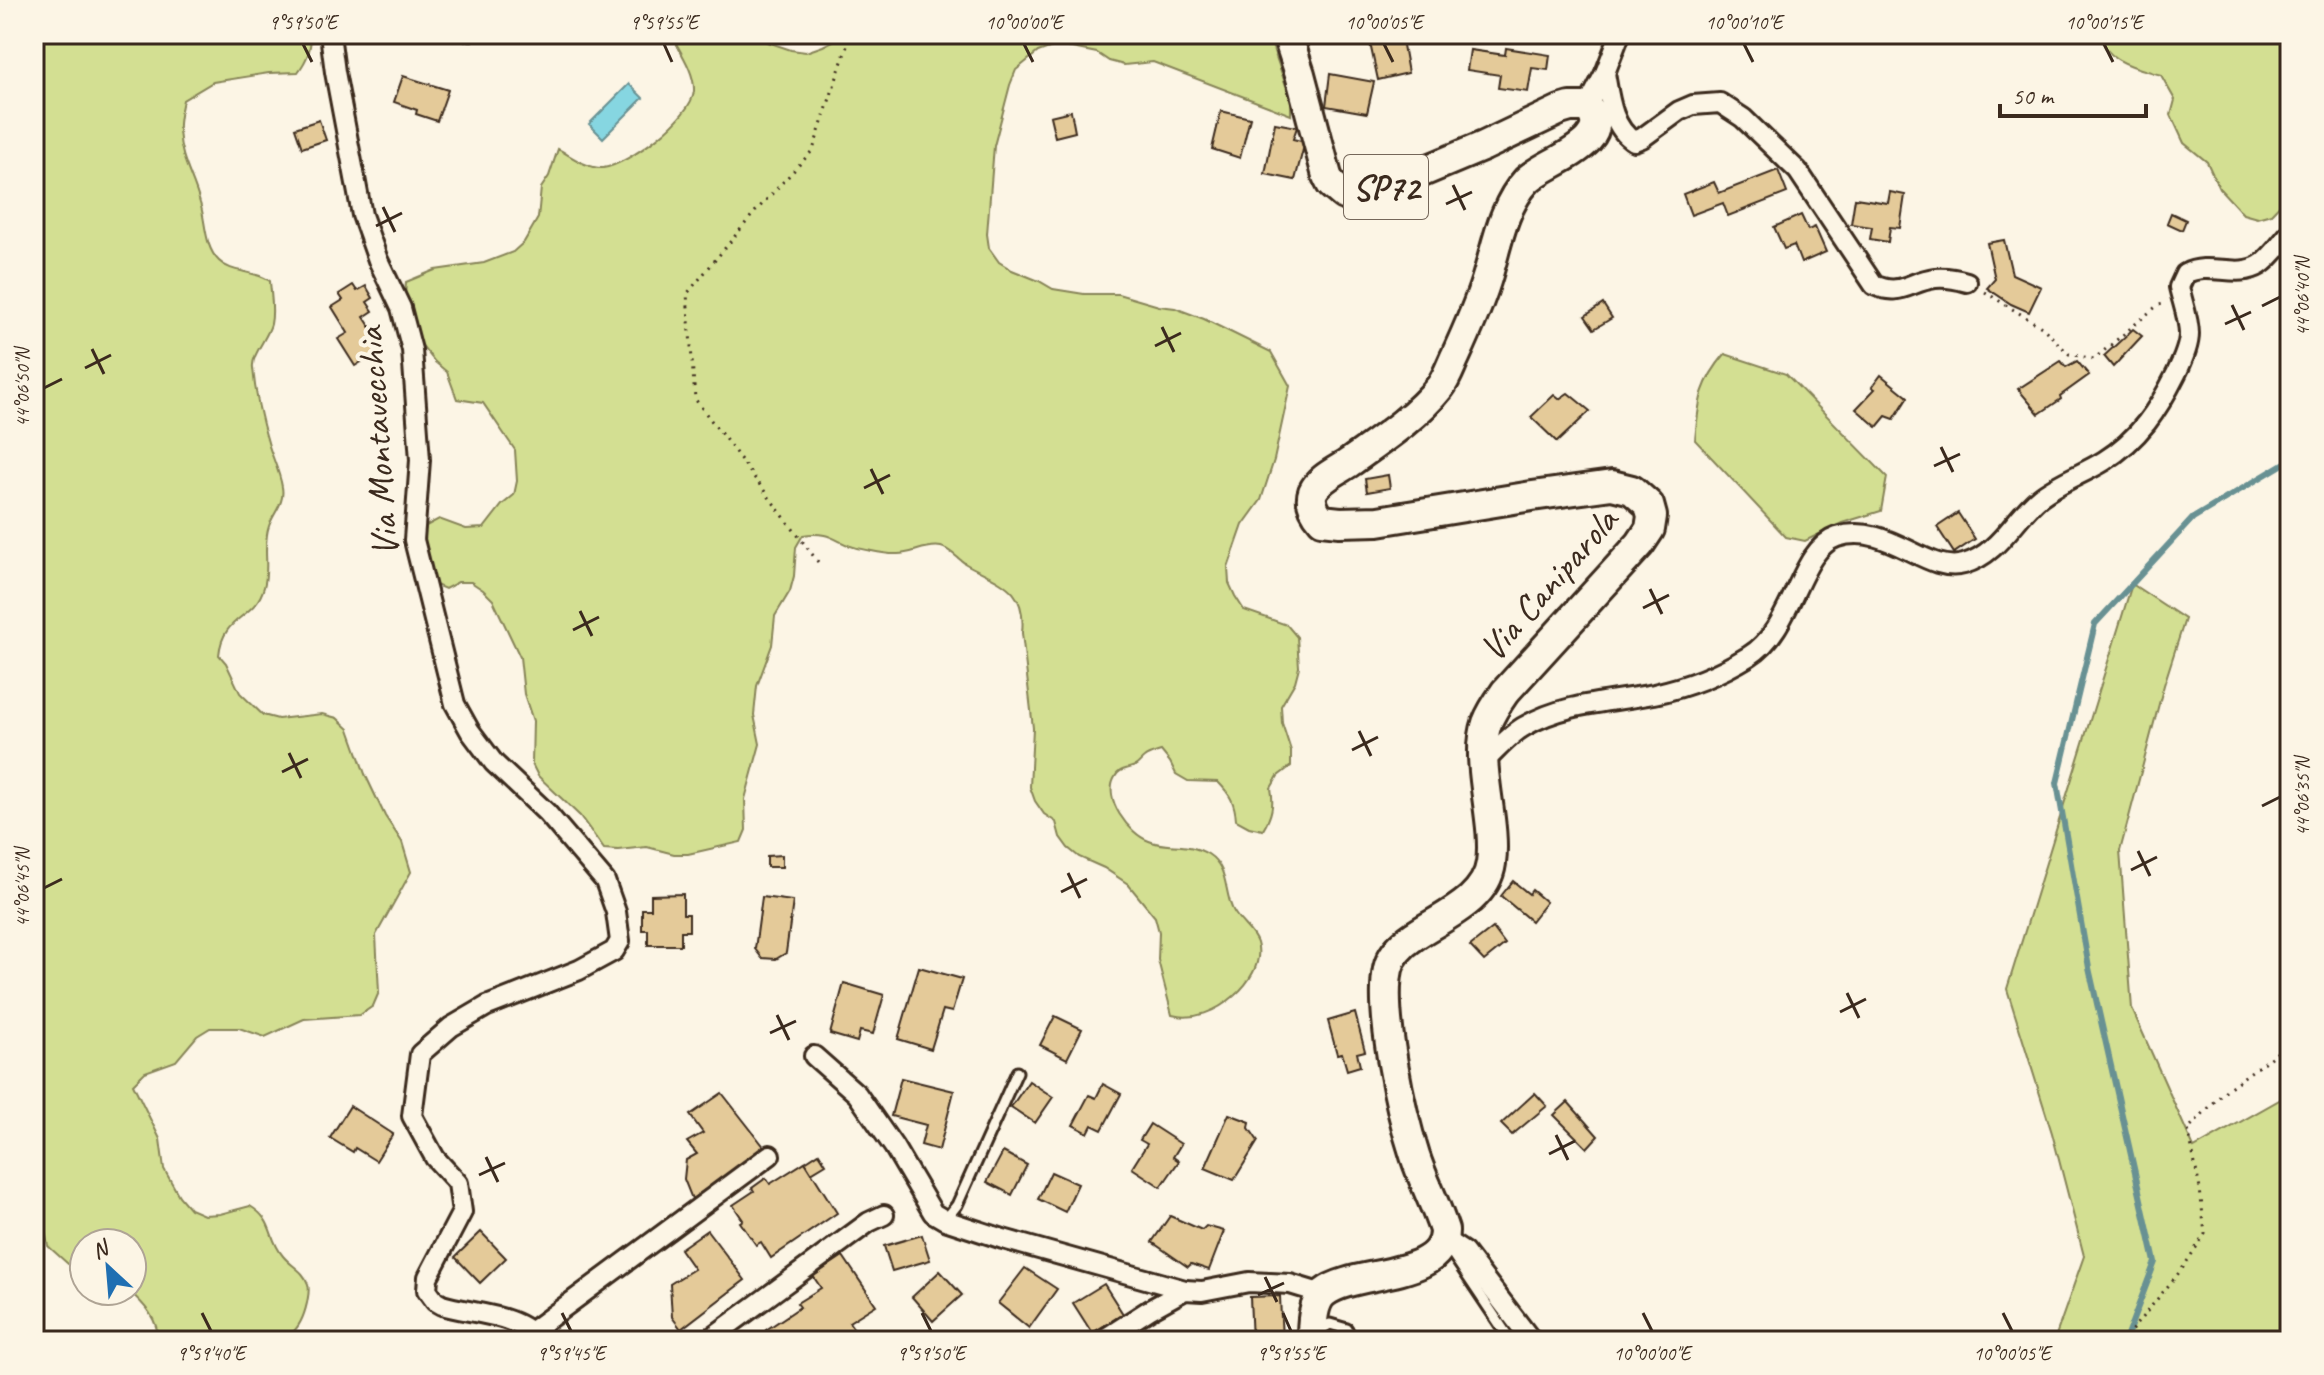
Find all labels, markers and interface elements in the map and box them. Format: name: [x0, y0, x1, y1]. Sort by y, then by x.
text: 9°59'50"E: [269, 10, 340, 35]
text: 9°59'55"E: [630, 10, 701, 35]
text: 10°00'00"E: [985, 10, 1065, 35]
text: 10°00'05"E: [1345, 10, 1425, 35]
text: 10°00'10"E: [1705, 10, 1785, 35]
text: 10°00'15"E: [2065, 10, 2145, 35]
scale bar: [2000, 68, 2146, 118]
text: 50 m: [2012, 81, 2055, 111]
road number: SP72: [1344, 155, 1428, 219]
text: 44°06'40"N: [2290, 255, 2315, 336]
street label: Via Montavecchia: [346, 323, 409, 558]
text: 44°06'50"N: [10, 346, 35, 427]
street label: Via Caniparola: [1469, 496, 1629, 671]
text: 44°06'35"N: [2290, 755, 2315, 836]
text: 44°06'45"N: [10, 846, 35, 927]
north arrow: [68, 1227, 148, 1307]
text: N: [87, 1233, 115, 1265]
text: 9°59'40"E: [177, 1341, 248, 1366]
text: 9°59'45"E: [537, 1341, 608, 1366]
text: 9°59'50"E: [897, 1341, 968, 1366]
text: 9°59'55"E: [1257, 1341, 1328, 1366]
text: 10°00'00"E: [1613, 1341, 1693, 1366]
text: 10°00'05"E: [1973, 1341, 2053, 1366]

